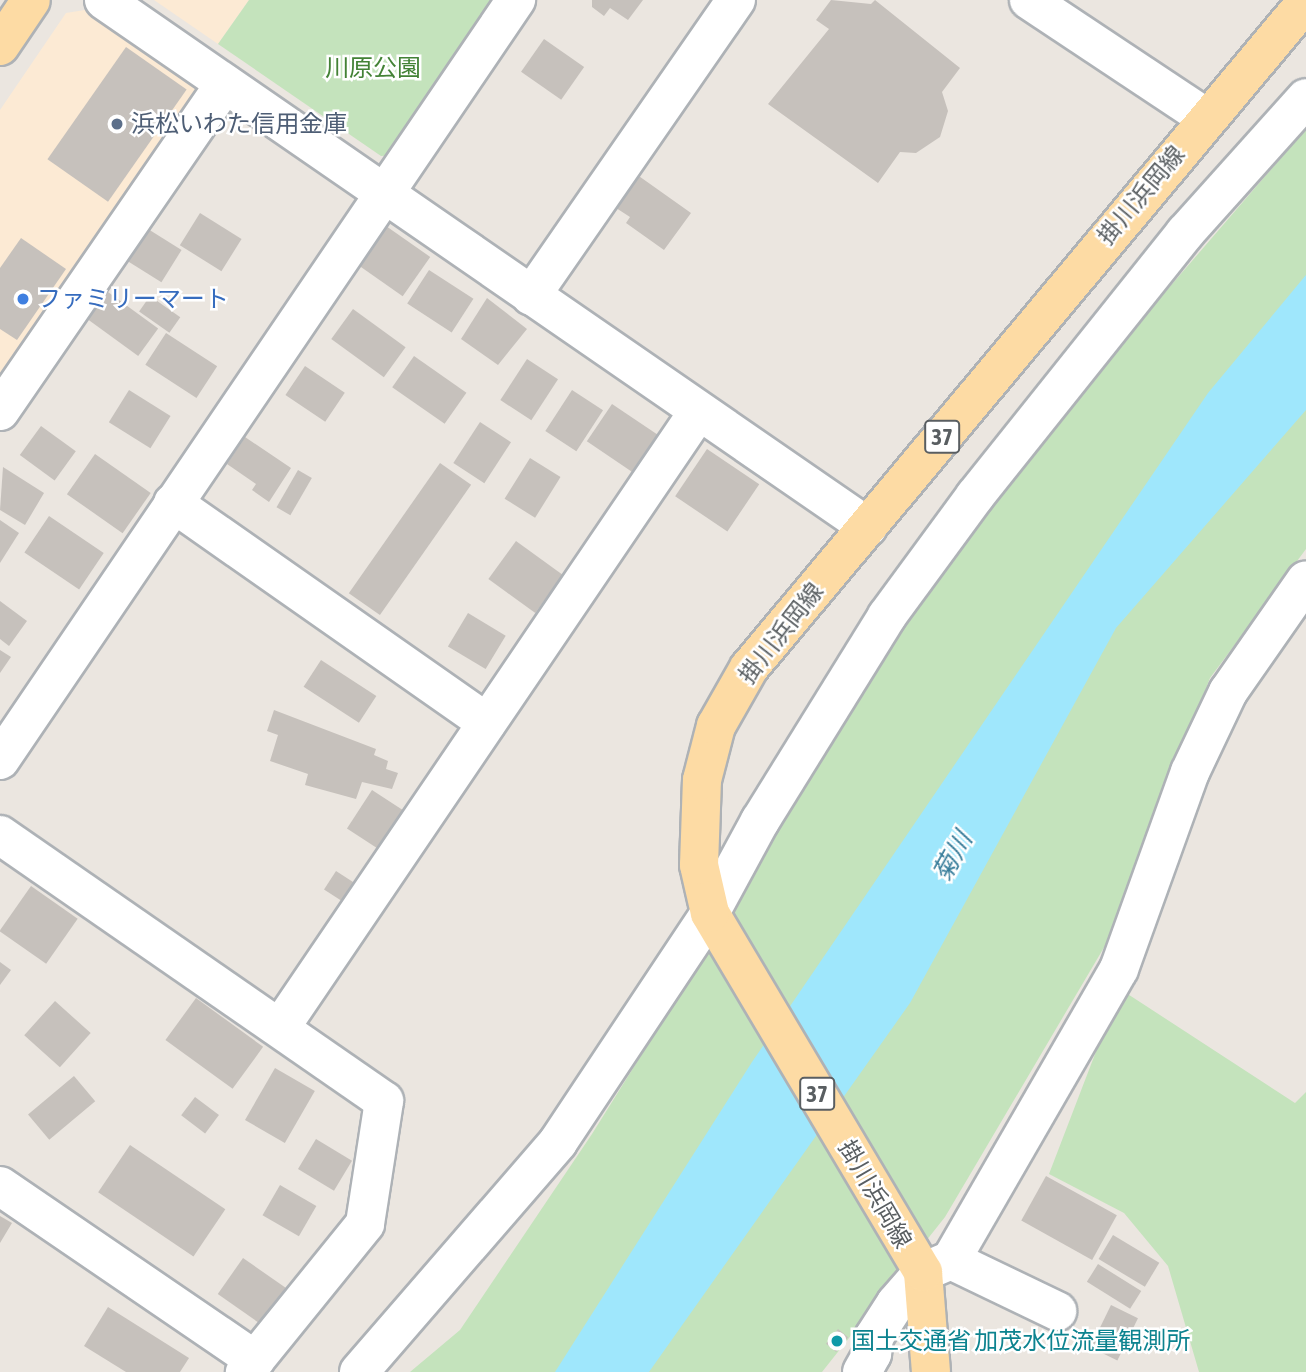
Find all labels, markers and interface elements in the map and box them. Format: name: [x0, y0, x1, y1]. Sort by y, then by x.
park label: 川原公園: [325, 54, 421, 82]
place label: 浜松いわた信用金庫: [131, 110, 347, 138]
marker: 浜松いわた信用金庫: [109, 116, 125, 132]
street label: 掛川浜岡線: [1091, 140, 1191, 250]
place label: ファミリーマート: [37, 285, 229, 313]
marker: ファミリーマート: [15, 291, 31, 307]
road number: 37: [923, 418, 961, 457]
street label: 掛川浜岡線: [733, 577, 829, 689]
water label: 菊川: [927, 827, 979, 887]
road number: 37: [798, 1074, 836, 1114]
street label: 掛川浜岡線: [833, 1135, 917, 1253]
place label: 国土交通省 加茂水位流量観測所: [851, 1327, 1190, 1355]
marker: 国土交通省 加茂水位流量観測所: [829, 1333, 845, 1349]

